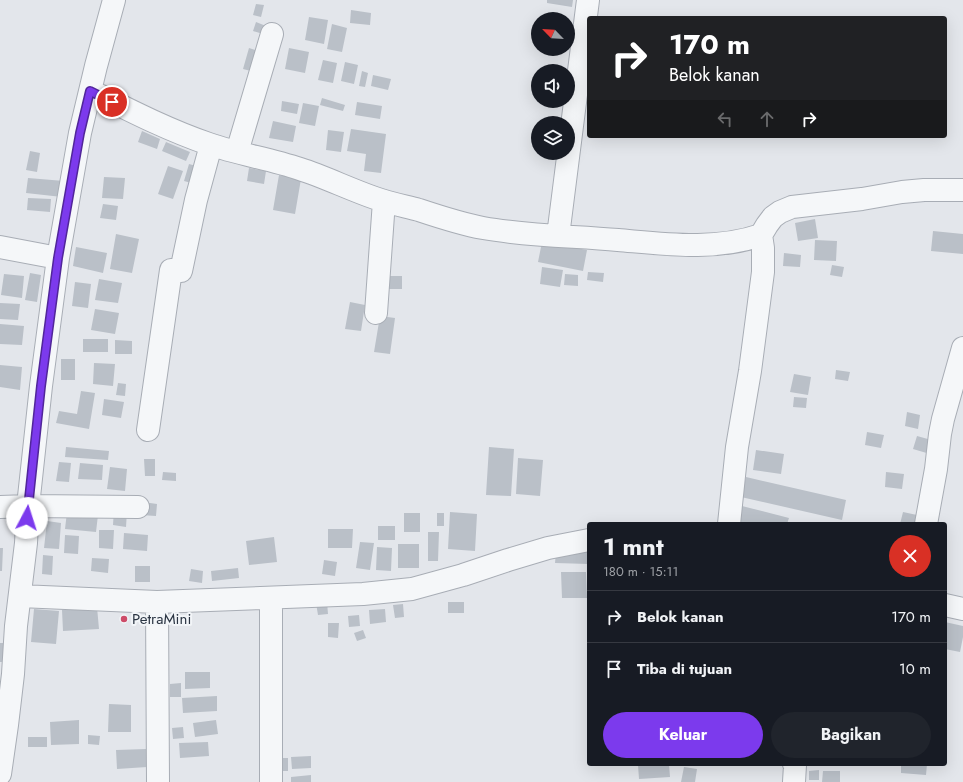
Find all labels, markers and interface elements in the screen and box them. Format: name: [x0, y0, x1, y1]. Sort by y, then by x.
north arrow: [531, 12, 575, 56]
map controls: [531, 12, 575, 160]
text: 170 m: [669, 24, 750, 65]
icon: right: [603, 32, 655, 84]
text: Belok kanan: [669, 62, 760, 88]
button: sound: [531, 64, 575, 108]
pin: [95, 85, 129, 119]
icon: arrive: [101, 91, 123, 113]
icon: left: [714, 108, 736, 130]
icon: ahead: [756, 108, 778, 130]
icon: right: [798, 108, 820, 130]
button: layers: [531, 116, 575, 160]
position arrow: [6, 497, 48, 539]
text: 1 mnt: [603, 529, 664, 564]
button: close: [889, 535, 931, 577]
text: 180 m · 15:11: [603, 562, 678, 581]
icon: right: [603, 606, 625, 628]
text: Belok kanan: [637, 606, 724, 628]
text: 170 m: [891, 606, 931, 628]
place label: PetraMini: [132, 608, 191, 630]
marker: PetraMini: [119, 614, 129, 624]
icon: arrive: [603, 658, 625, 680]
text: Tiba di tujuan: [637, 658, 732, 680]
text: 10 m: [899, 658, 931, 680]
button: Keluar: [603, 712, 763, 758]
button: Bagikan: [771, 712, 931, 758]

